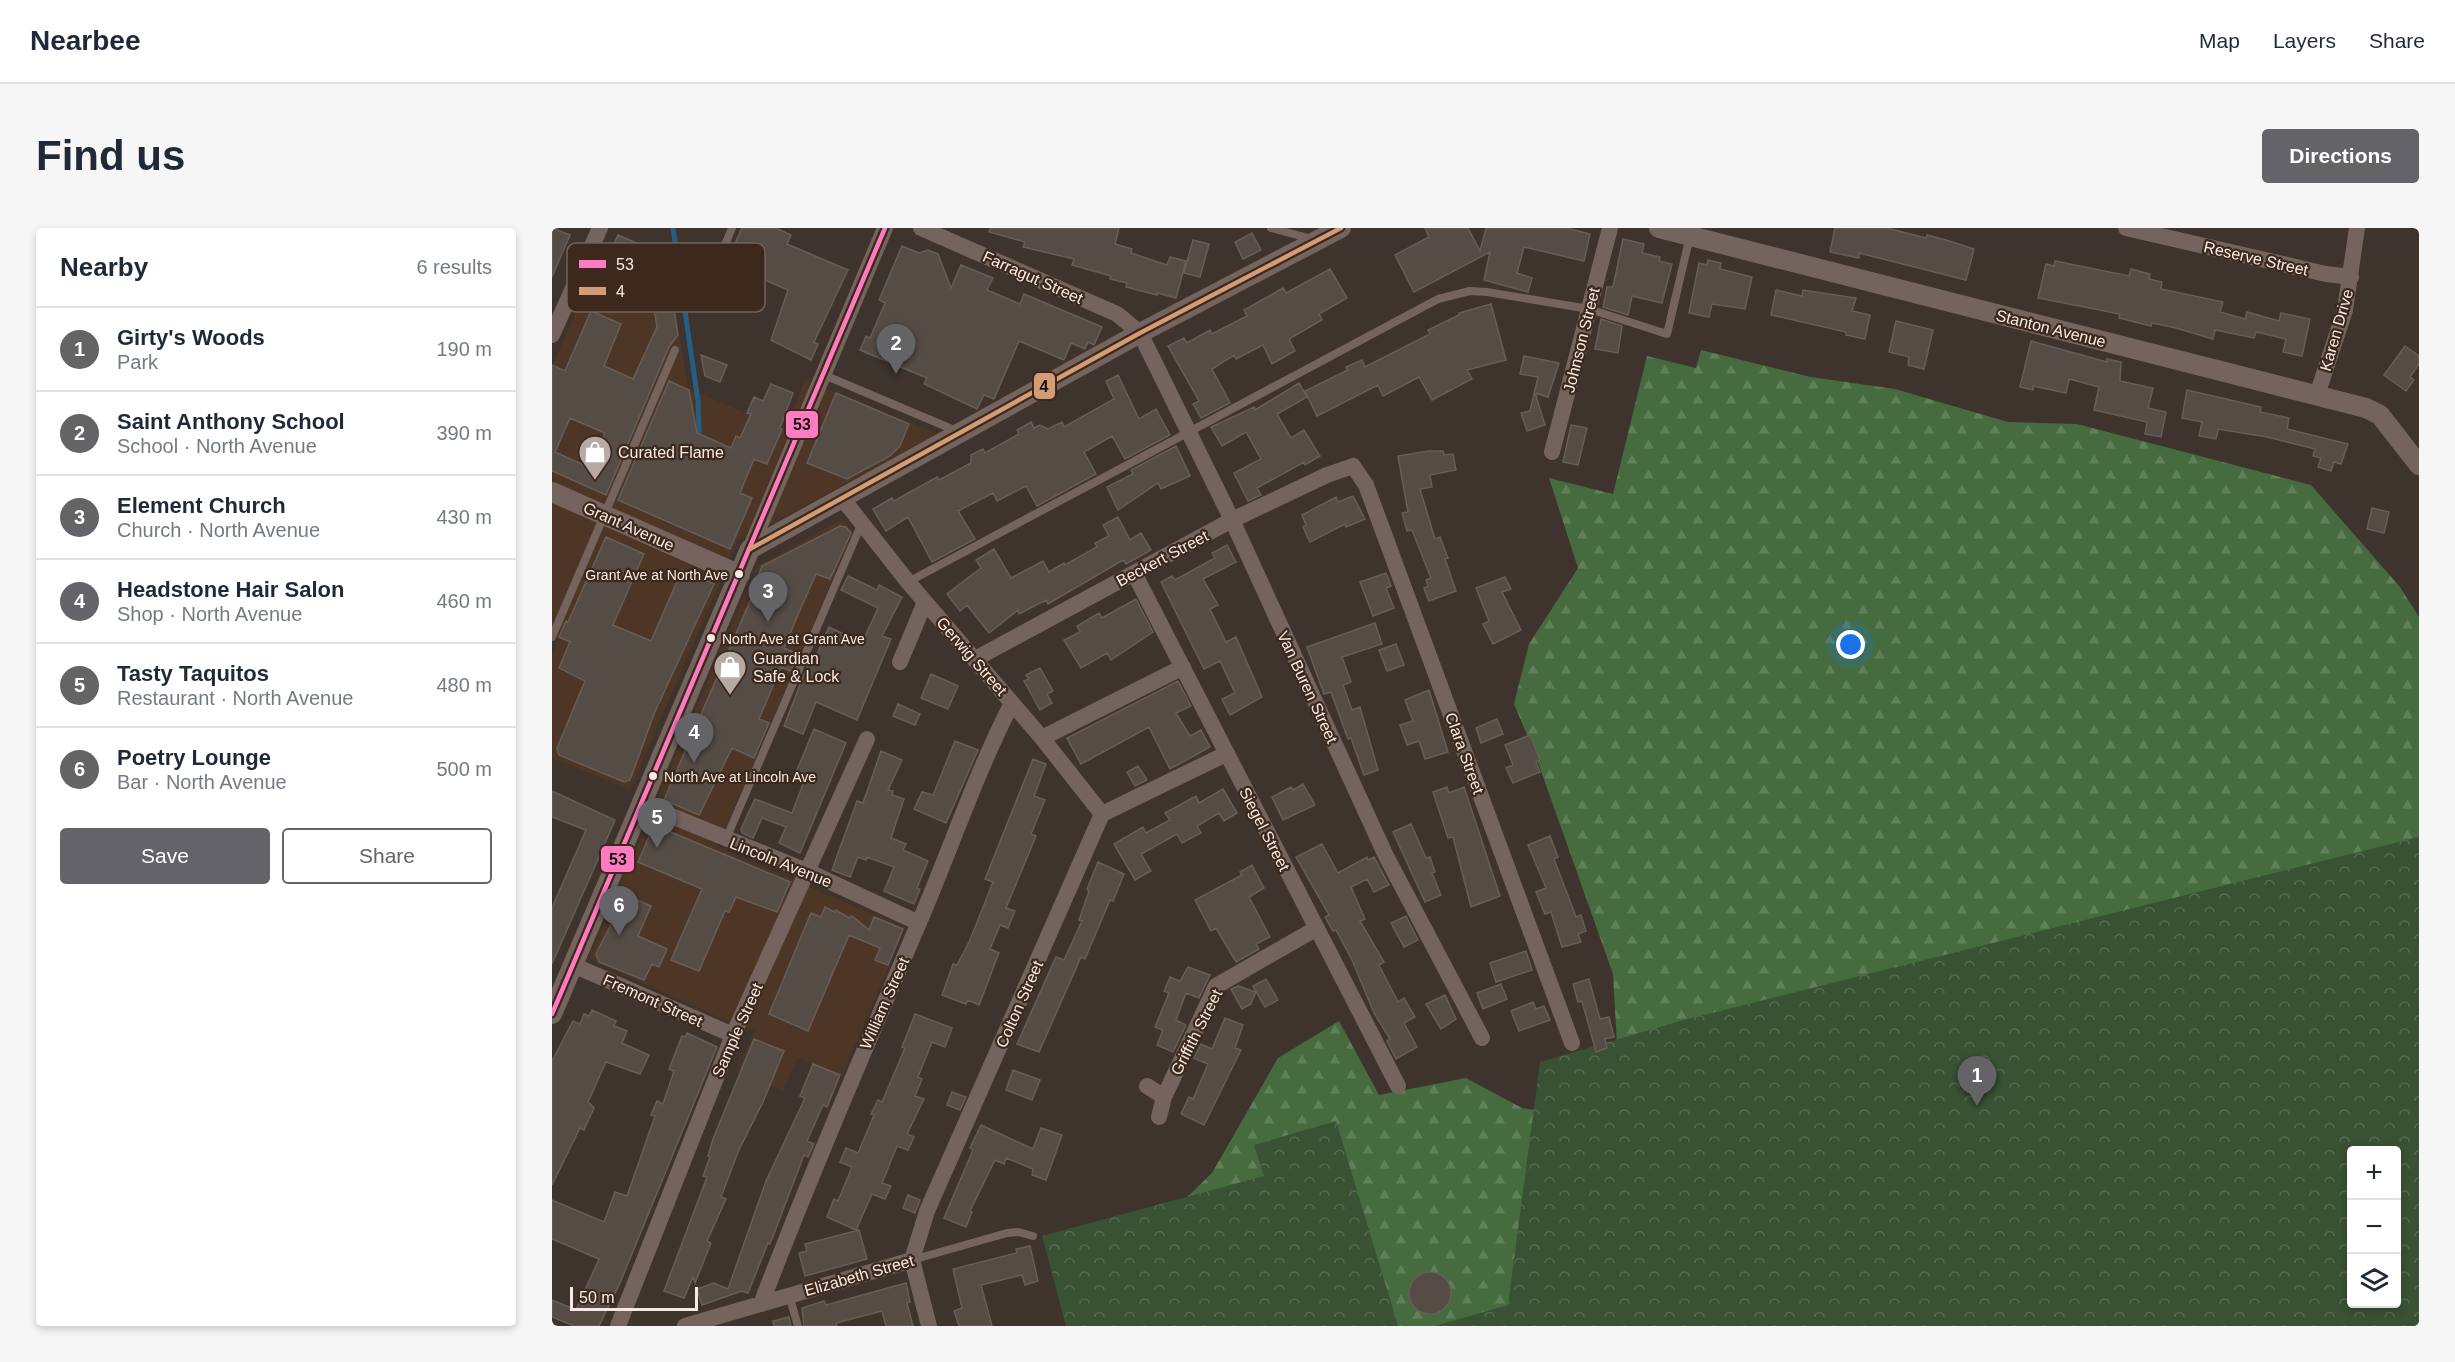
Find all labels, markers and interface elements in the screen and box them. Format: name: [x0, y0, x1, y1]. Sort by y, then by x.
text: Nearbee: [30, 25, 141, 56]
text: Map: [2199, 29, 2240, 52]
text: Layers: [2273, 29, 2336, 52]
text: Share: [2369, 29, 2425, 52]
button: Directions: [2262, 129, 2419, 183]
text: Find us: [36, 132, 185, 179]
street label: Reserve Street: [2202, 238, 2310, 279]
legend: [567, 243, 765, 312]
street label: Farragut Street: [980, 248, 1086, 307]
text: Nearby: [60, 252, 148, 282]
text: 6 results: [416, 256, 492, 278]
text: 53: [616, 256, 634, 273]
text: 4: [616, 283, 625, 300]
street label: Johnson Street: [1560, 285, 1603, 394]
street label: Karen Drive: [2317, 287, 2356, 373]
street label: Stanton Avenue: [1994, 307, 2108, 350]
pin: 2: [876, 324, 916, 374]
text: Girty's Woods: [117, 325, 265, 350]
text: 1: [74, 338, 85, 360]
text: 190 m: [436, 338, 492, 360]
text: Park: [117, 351, 158, 373]
line badge: 4: [1033, 372, 1056, 400]
text: 4: [1040, 378, 1049, 395]
text: Saint Anthony School: [117, 409, 345, 434]
line badge: 53: [785, 410, 819, 439]
text: 53: [793, 416, 811, 433]
text: 2: [74, 422, 85, 444]
text: 390 m: [436, 422, 492, 444]
shop icon: Curated Flame: [577, 434, 613, 481]
text: School · North Avenue: [117, 435, 317, 457]
place label: Curated Flame: [618, 444, 724, 461]
text: Element Church: [117, 493, 286, 518]
street label: Grant Avenue: [581, 499, 677, 554]
text: 3: [74, 506, 85, 528]
text: 430 m: [436, 506, 492, 528]
text: Church · North Avenue: [117, 519, 320, 541]
street label: Beckert Street: [1113, 527, 1211, 590]
place label: Grant Ave at North Ave: [585, 567, 728, 583]
marker: Grant Ave at North Ave: [733, 568, 745, 580]
pin: 3: [748, 572, 788, 622]
text: Headstone Hair Salon: [117, 577, 344, 602]
text: 4: [74, 590, 85, 612]
text: 460 m: [436, 590, 492, 612]
text: Shop · North Avenue: [117, 603, 302, 625]
street label: Gerwig Street: [933, 614, 1010, 699]
street label: Van Buren Street: [1274, 629, 1341, 746]
your location: [1836, 630, 1865, 659]
place label: North Ave at Grant Ave: [722, 631, 865, 647]
marker: North Ave at Grant Ave: [705, 632, 717, 644]
shop icon: Guardian Safe & Lock: [712, 649, 748, 696]
place label: Guardian Safe & Lock: [753, 650, 840, 685]
text: Tasty Taquitos: [117, 661, 269, 686]
text: 5: [74, 674, 85, 696]
text: 480 m: [436, 674, 492, 696]
text: Restaurant · North Avenue: [117, 687, 353, 709]
street label: Clara Street: [1442, 710, 1487, 797]
pin: 4: [674, 714, 714, 763]
text: Poetry Lounge: [117, 745, 271, 770]
text: 6: [74, 758, 85, 780]
text: 500 m: [436, 758, 492, 780]
place label: North Ave at Lincoln Ave: [664, 769, 816, 785]
marker: North Ave at Lincoln Ave: [647, 770, 659, 782]
text: Bar · North Avenue: [117, 771, 287, 793]
street label: Siegel Street: [1236, 785, 1293, 874]
pin: 5: [638, 798, 676, 848]
button: Save: [60, 828, 270, 884]
button: Share: [282, 828, 492, 884]
street label: Lincoln Avenue: [727, 834, 834, 891]
line badge: 53: [600, 845, 635, 873]
text: 53: [609, 851, 627, 868]
pin: 6: [600, 886, 638, 936]
street label: William Street: [857, 954, 913, 1052]
street label: Colton Street: [993, 958, 1046, 1050]
street label: Fremont Street: [601, 971, 705, 1030]
street label: Sample Street: [709, 980, 766, 1080]
street label: Griffith Street: [1168, 986, 1226, 1078]
pin: 1: [1958, 1056, 1996, 1106]
map controls: [2347, 1146, 2401, 1308]
button: +: [2347, 1146, 2401, 1200]
button: −: [2347, 1200, 2401, 1254]
street label: Elizabeth Street: [803, 1252, 916, 1299]
button: layers: [2347, 1254, 2401, 1308]
scale bar: [570, 1284, 698, 1312]
text: 50 m: [579, 1289, 615, 1306]

